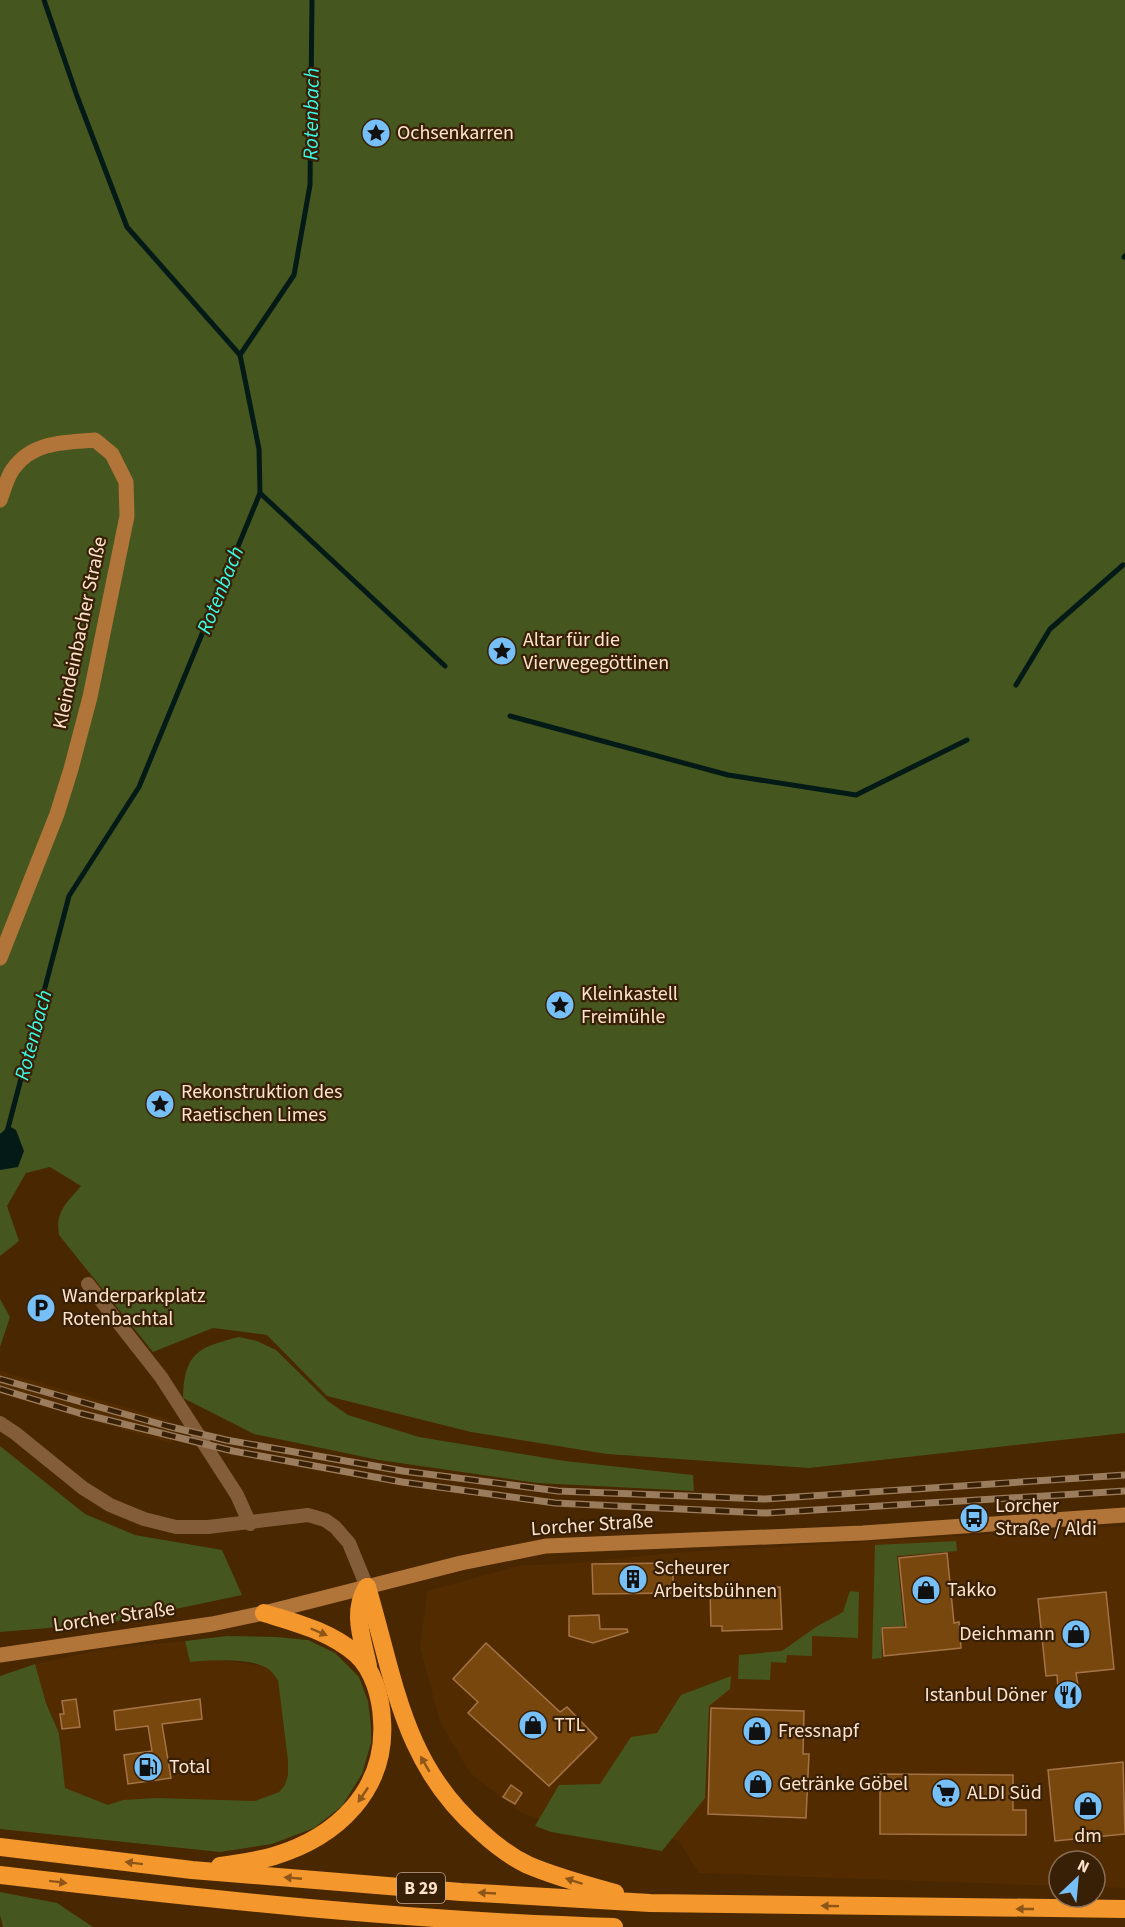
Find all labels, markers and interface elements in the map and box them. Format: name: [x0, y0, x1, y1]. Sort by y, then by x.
water label: Rotenbach: [295, 67, 327, 161]
place icon: Ochsenkarren: [360, 117, 392, 149]
place label: Ochsenkarren: [397, 119, 514, 147]
street label: Kleindeinbacher Straße: [46, 534, 114, 732]
water label: Rotenbach: [189, 541, 251, 639]
place label: Altar für die Vierwegegöttinen: [523, 626, 669, 677]
place icon: Altar für die Vierwegegöttinen: [486, 635, 518, 667]
place label: Kleinkastell Freimühle: [581, 980, 678, 1031]
water label: Rotenbach: [7, 986, 59, 1084]
place icon: Kleinkastell Freimühle: [544, 989, 576, 1021]
place label: Rekonstruktion des Raetischen Limes: [181, 1078, 342, 1129]
place icon: Rekonstruktion des Raetischen Limes: [144, 1088, 176, 1120]
place label: Wanderparkplatz Rotenbachtal: [62, 1282, 205, 1333]
parking icon: Wanderparkplatz Rotenbachtal: [25, 1292, 57, 1324]
place label: Lorcher Straße / Aldi: [995, 1492, 1097, 1543]
bus stop icon: Lorcher Straße / Aldi: [958, 1502, 990, 1534]
street label: Lorcher Straße: [530, 1507, 654, 1543]
place label: Scheurer Arbeitsbühnen: [654, 1554, 777, 1605]
building icon: Scheurer Arbeitsbühnen: [617, 1563, 649, 1595]
shop icon: Takko: [910, 1574, 942, 1606]
place label: Takko: [947, 1576, 997, 1604]
street label: Lorcher Straße: [51, 1595, 177, 1639]
shop icon: Deichmann: [1060, 1618, 1092, 1650]
place label: Deichmann: [959, 1620, 1055, 1648]
one-way arrow: [311, 1627, 329, 1637]
restaurant icon: Istanbul Döner: [1052, 1679, 1084, 1711]
place label: Istanbul Döner: [924, 1681, 1047, 1709]
shop icon: TTL: [517, 1709, 549, 1741]
place label: TTL: [554, 1711, 585, 1739]
shop icon: Fressnapf: [741, 1715, 773, 1747]
place label: Fressnapf: [778, 1717, 860, 1745]
fuel station icon: Total: [132, 1751, 164, 1783]
place label: Total: [169, 1753, 210, 1781]
one-way arrow: [420, 1755, 430, 1772]
shop icon: Getränke Göbel: [742, 1768, 774, 1800]
place label: Getränke Göbel: [779, 1770, 908, 1798]
supermarket icon: ALDI Süd: [930, 1777, 962, 1809]
place label: ALDI Süd: [967, 1779, 1042, 1807]
one-way arrow: [358, 1787, 369, 1803]
shop icon: dm: [1072, 1790, 1104, 1822]
place label: dm: [1074, 1822, 1102, 1850]
north arrow: [1047, 1849, 1107, 1909]
text: N: [1074, 1854, 1093, 1879]
one-way arrow: [124, 1858, 143, 1868]
one-way arrow: [283, 1873, 302, 1883]
road number: B 29: [397, 1873, 445, 1903]
one-way arrow: [565, 1876, 583, 1885]
one-way arrow: [49, 1877, 68, 1887]
one-way arrow: [478, 1889, 497, 1898]
one-way arrow: [820, 1901, 839, 1911]
one-way arrow: [1015, 1904, 1034, 1914]

